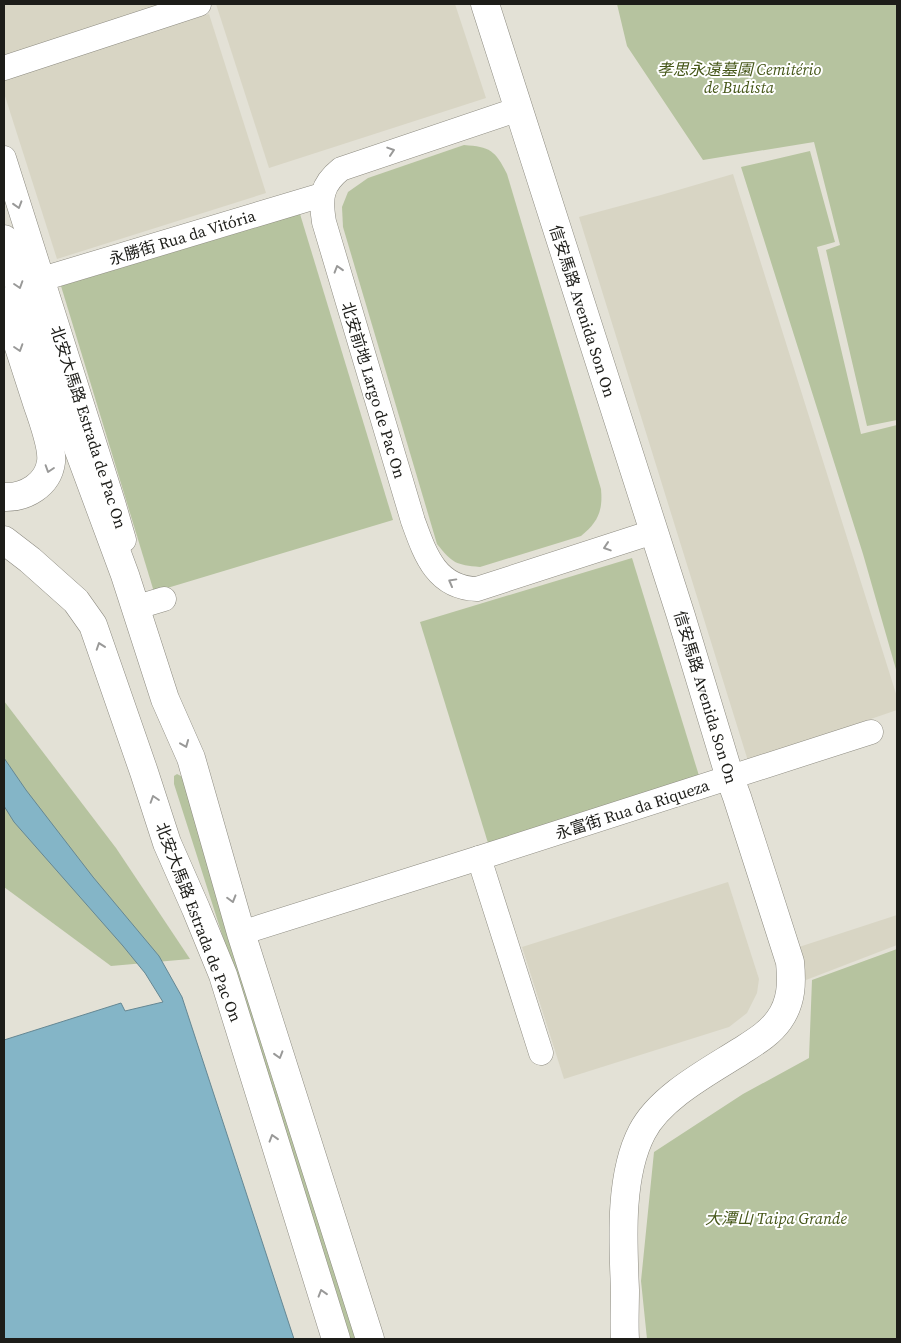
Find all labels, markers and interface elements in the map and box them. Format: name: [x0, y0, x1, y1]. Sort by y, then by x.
park label: 孝思永遠墓園 Cemitério de Budista: [657, 58, 821, 98]
one-way arrow: [386, 147, 394, 157]
one-way arrow: [13, 200, 23, 208]
street label: 永勝街 Rua da Vitória: [106, 204, 259, 270]
street label: 信安馬路 Avenida Son On: [545, 222, 621, 400]
one-way arrow: [334, 266, 344, 274]
one-way arrow: [13, 281, 23, 289]
street label: 北安前地 Largo de Pac On: [337, 299, 411, 481]
street label: 北安大馬路 Estrada de Pac On: [46, 323, 132, 532]
one-way arrow: [13, 343, 23, 351]
one-way arrow: [45, 464, 55, 473]
one-way arrow: [603, 541, 611, 551]
one-way arrow: [449, 578, 458, 588]
street label: 信安馬路 Avenida Son On: [669, 608, 743, 787]
one-way arrow: [96, 642, 106, 650]
one-way arrow: [180, 739, 190, 747]
street label: 永富街 Rua da Riqueza: [552, 773, 713, 844]
one-way arrow: [149, 796, 159, 804]
street label: 北安大馬路 Estrada de Pac On: [151, 819, 247, 1025]
one-way arrow: [226, 895, 236, 903]
one-way arrow: [274, 1050, 284, 1058]
one-way arrow: [269, 1134, 279, 1142]
park label: 大潭山 Taipa Grande: [705, 1207, 847, 1229]
one-way arrow: [317, 1289, 327, 1297]

